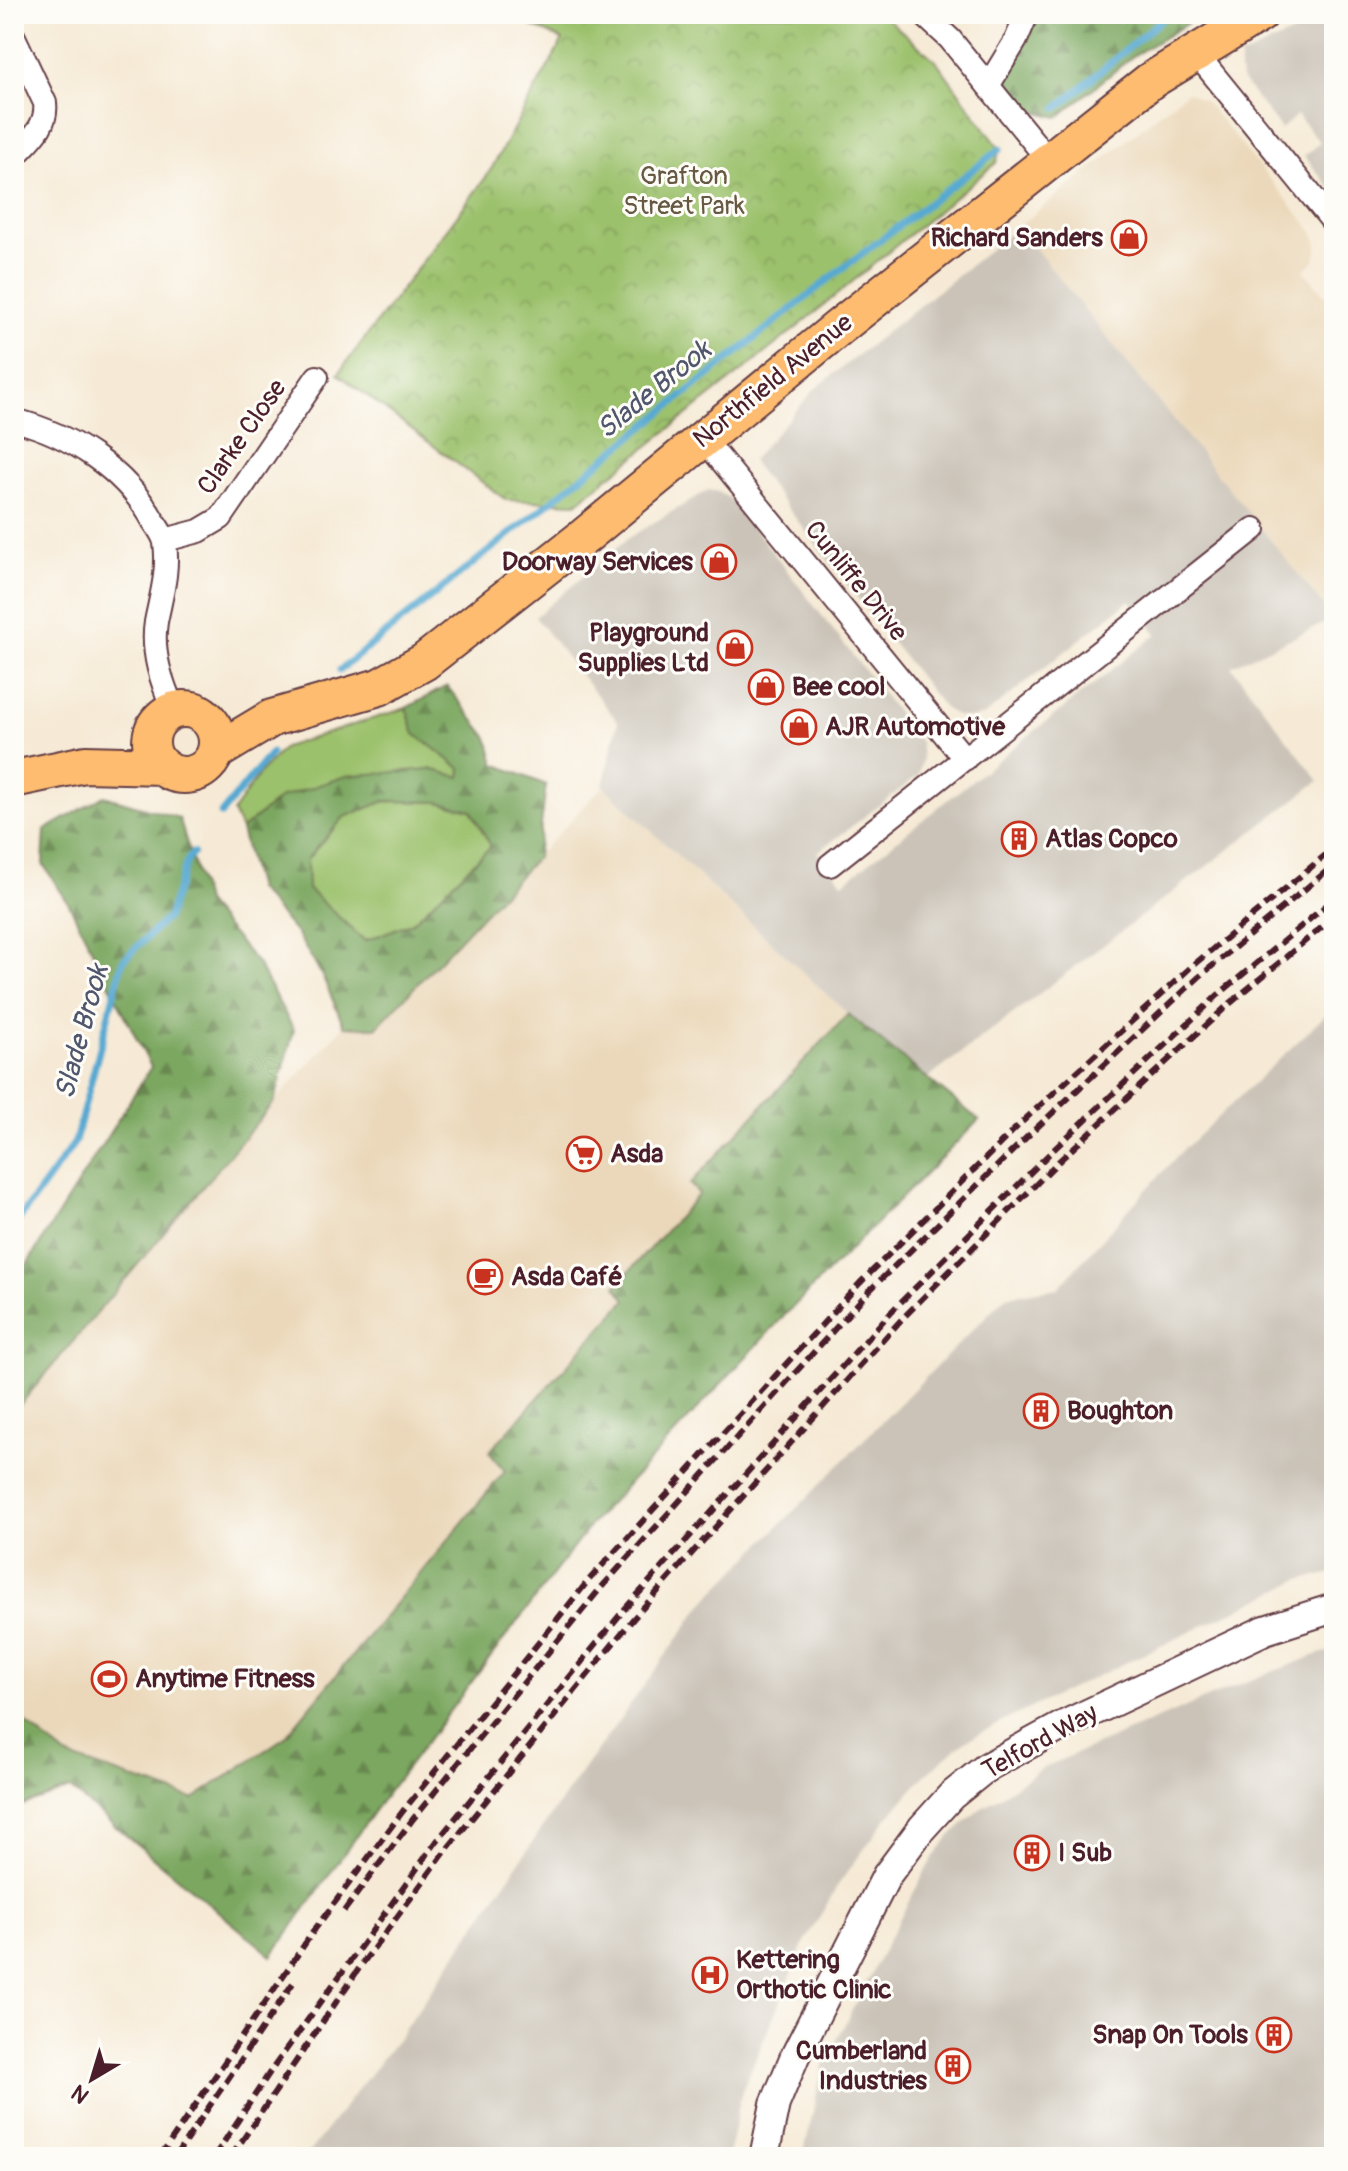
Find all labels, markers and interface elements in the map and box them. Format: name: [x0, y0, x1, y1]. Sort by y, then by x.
park label: Grafton Street Park: [623, 160, 745, 222]
shop icon: Richard Sanders: [1110, 219, 1148, 257]
place label: Richard Sanders: [931, 222, 1103, 254]
street label: Northfield Avenue: [687, 307, 859, 455]
water label: Slade Brook: [590, 332, 720, 447]
street label: Clarke Close: [191, 373, 294, 501]
street label: Cunliffe Drive: [798, 514, 914, 648]
shop icon: Doorway Services: [700, 543, 738, 581]
place label: Doorway Services: [502, 546, 693, 578]
place label: Playground Supplies Ltd: [577, 617, 709, 679]
shop icon: Playground Supplies Ltd: [716, 629, 754, 667]
shop icon: Bee cool: [747, 668, 785, 706]
place label: Bee cool: [792, 671, 885, 703]
shop icon: AJR Automotive: [780, 708, 818, 746]
place label: AJR Automotive: [825, 711, 1006, 743]
building icon: Atlas Copco: [1000, 820, 1038, 858]
place label: Atlas Copco: [1045, 823, 1178, 855]
water label: Slade Brook: [47, 959, 117, 1103]
supermarket icon: Asda: [565, 1135, 603, 1173]
place label: Asda: [610, 1138, 663, 1170]
cafe icon: Asda Café: [466, 1258, 504, 1296]
place label: Asda Café: [511, 1261, 623, 1293]
building icon: Boughton: [1022, 1392, 1060, 1430]
place label: Boughton: [1067, 1395, 1173, 1427]
sports icon: Anytime Fitness: [90, 1660, 128, 1698]
place label: Anytime Fitness: [135, 1663, 315, 1695]
street label: Telford Way: [977, 1697, 1103, 1787]
building icon: I Sub: [1013, 1834, 1051, 1872]
place label: I Sub: [1058, 1837, 1112, 1869]
place label: Kettering Orthotic Clinic: [736, 1944, 892, 2006]
hospital icon: Kettering Orthotic Clinic: [691, 1956, 729, 1994]
building icon: Snap On Tools: [1255, 2016, 1293, 2054]
place label: Snap On Tools: [1092, 2019, 1248, 2051]
place label: Cumberland Industries: [796, 2035, 927, 2097]
north arrow: [52, 2039, 132, 2119]
building icon: Cumberland Industries: [934, 2047, 972, 2085]
text: N: [66, 2078, 95, 2110]

